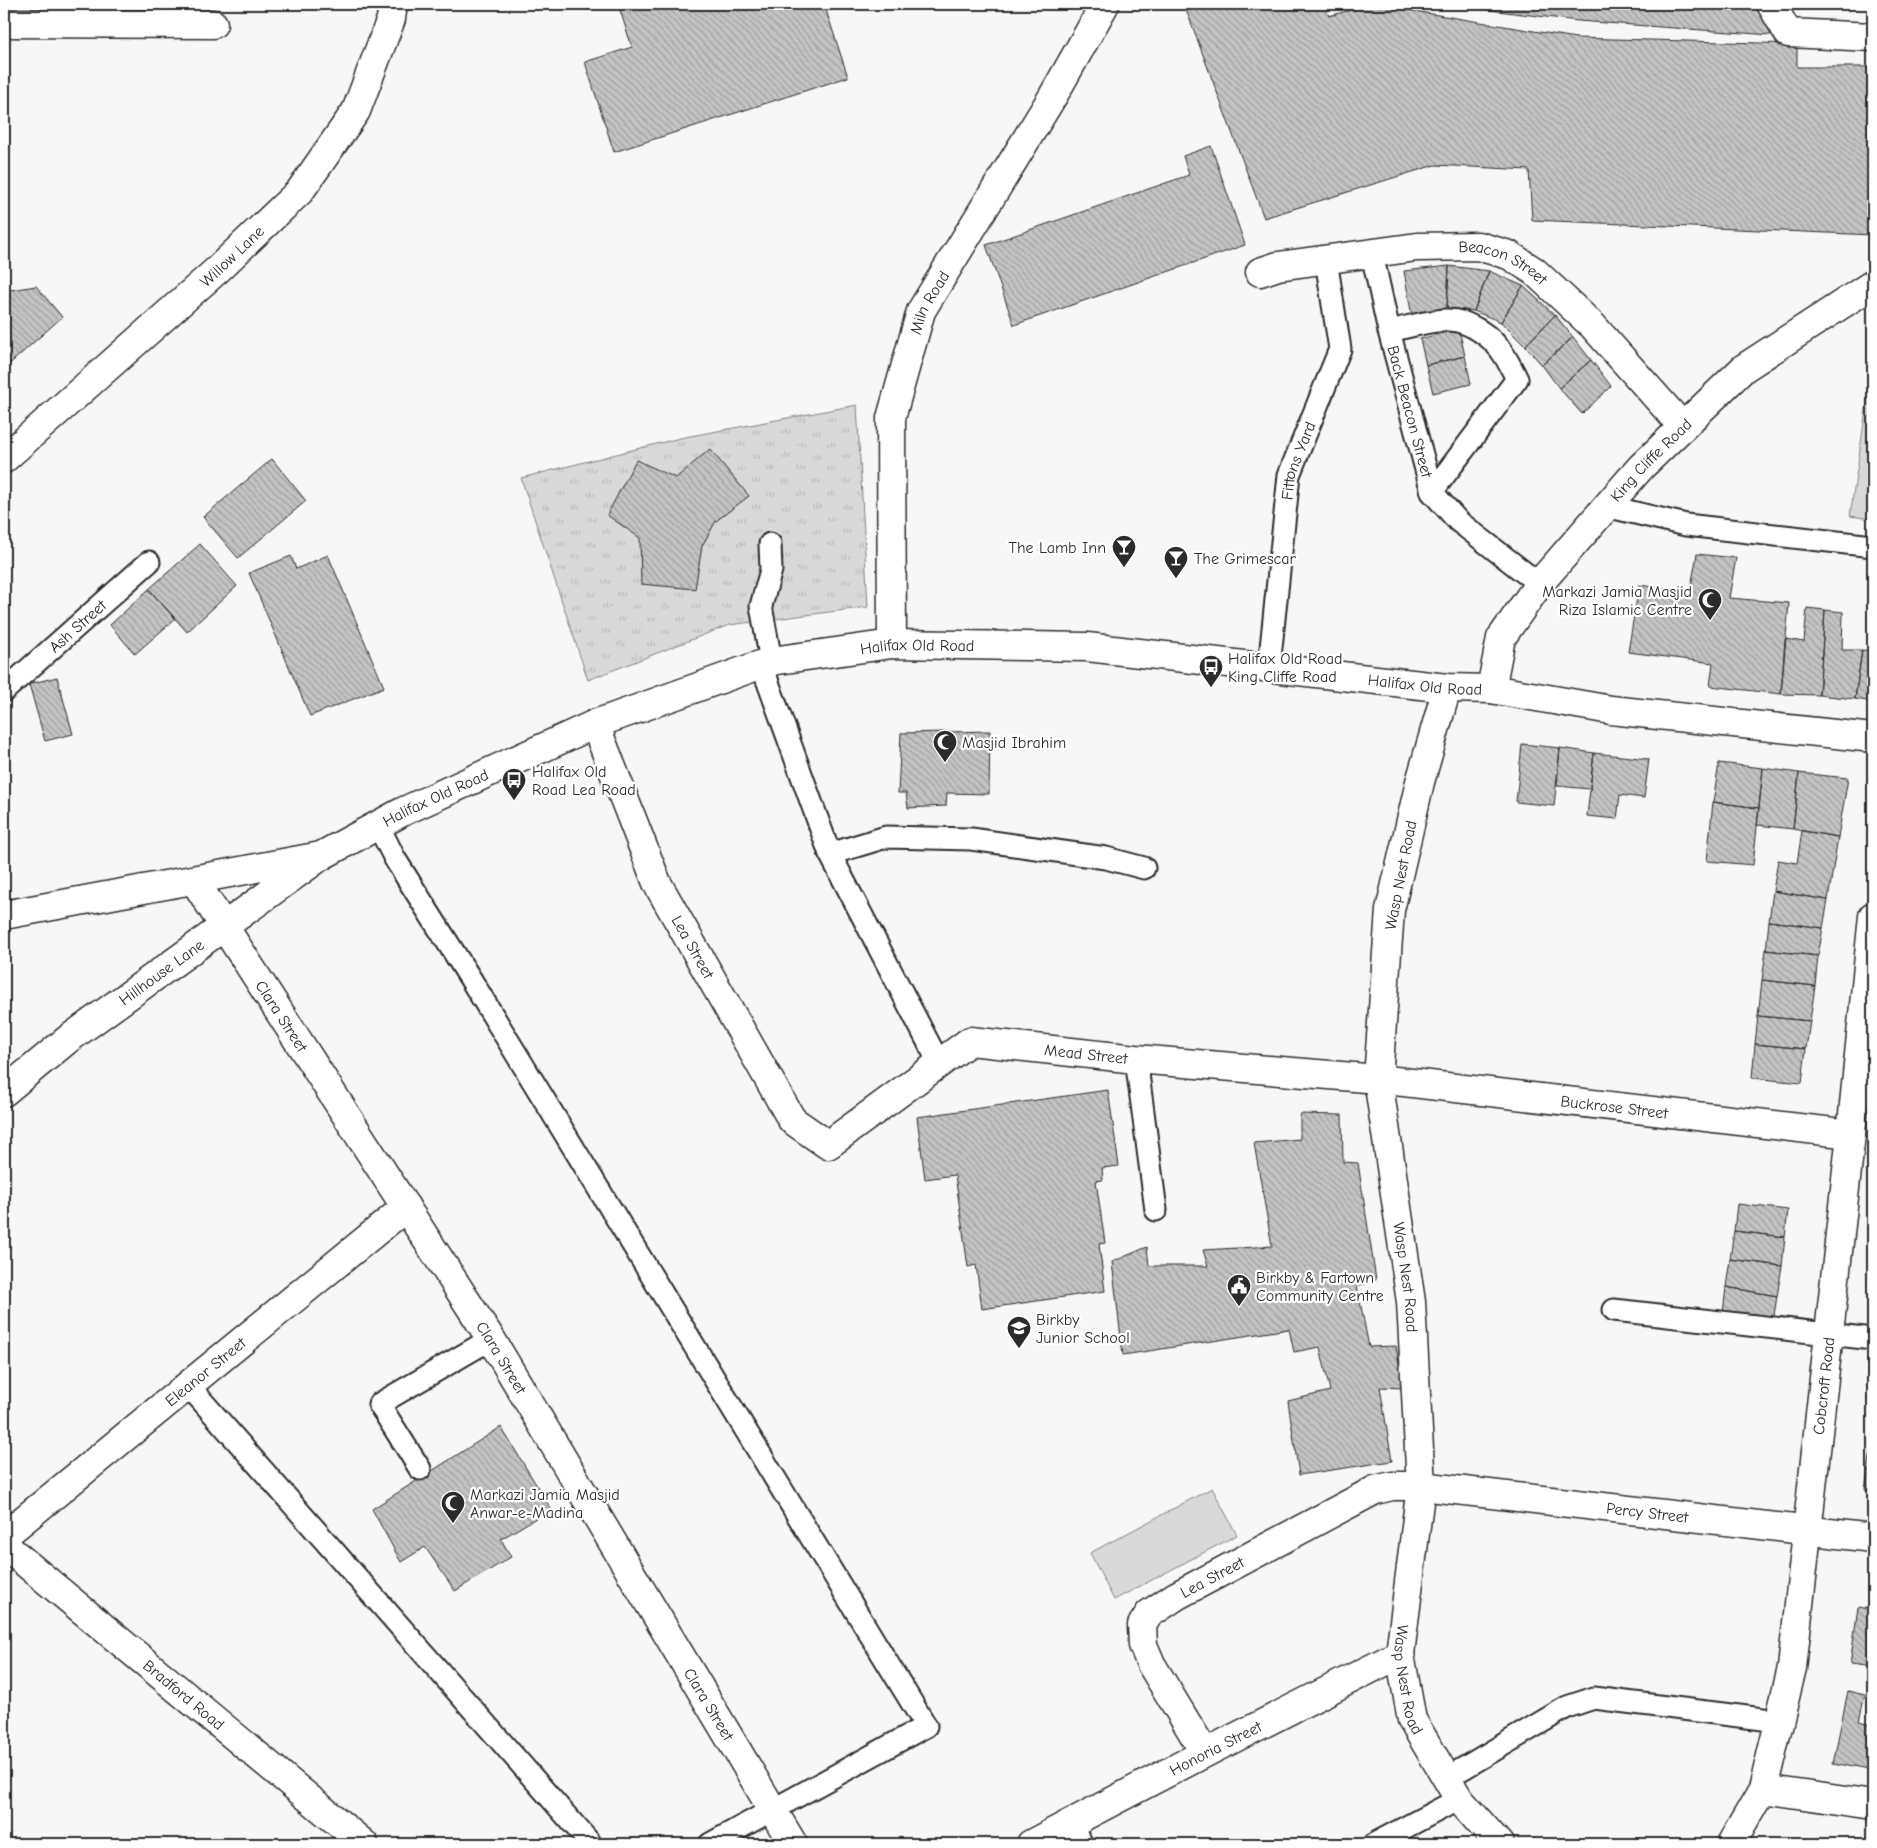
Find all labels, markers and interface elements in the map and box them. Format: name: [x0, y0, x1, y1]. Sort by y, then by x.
street label: Willow Lane: [197, 222, 268, 291]
street label: Beacon Street: [1458, 238, 1551, 289]
street label: Miln Road: [907, 268, 953, 337]
street label: Back Beacon Street: [1383, 344, 1436, 480]
street label: King Cliffe Road: [1607, 415, 1696, 506]
street label: Fittons Yard: [1278, 419, 1320, 501]
bar icon: The Lamb Inn: [1111, 534, 1137, 568]
place label: The Lamb Inn: [1009, 539, 1106, 557]
bar icon: The Grimescar: [1163, 545, 1189, 579]
place label: The Grimescar: [1194, 550, 1297, 568]
place label: Markazi Jamia Masjid Riza Islamic Centre: [1542, 583, 1692, 619]
mosque icon: Markazi Jamia Masjid Riza Islamic Centre: [1697, 587, 1723, 621]
street label: Ash Street: [46, 596, 110, 657]
street label: Halifax Old Road: [859, 636, 975, 658]
place label: Halifax Old Road King Cliffe Road: [1228, 650, 1342, 686]
bus stop icon: Halifax Old Road King Cliffe Road: [1198, 654, 1224, 688]
street label: Halifax Old Road: [1367, 671, 1482, 699]
mosque icon: Masjid Ibrahim: [932, 729, 958, 763]
place label: Masjid Ibrahim: [962, 734, 1066, 752]
place label: Halifax Old Road Lea Road: [532, 763, 636, 799]
street label: Halifax Old Road: [380, 766, 491, 831]
bus stop icon: Halifax Old Road Lea Road: [501, 767, 527, 801]
street label: Wasp Nest Road: [1382, 819, 1420, 931]
street label: Lea Street: [667, 913, 718, 982]
street label: Hillhouse Lane: [116, 936, 208, 1009]
street label: Clara Street: [251, 977, 311, 1056]
street label: Mead Street: [1043, 1041, 1129, 1068]
street label: Buckrose Street: [1559, 1092, 1669, 1123]
street label: Wasp Nest Road: [1389, 1221, 1421, 1333]
place label: Birkby & Fartown Community Centre: [1256, 1269, 1384, 1305]
public building icon: Birkby & Fartown Community Centre: [1226, 1273, 1252, 1307]
place label: Birkby Junior School: [1036, 1311, 1130, 1347]
school or university icon: Birkby Junior School: [1006, 1315, 1032, 1349]
street label: Clara Street: [472, 1318, 530, 1398]
street label: Eleanor Street: [162, 1334, 250, 1410]
street label: Cobcroft Road: [1810, 1336, 1839, 1436]
place label: Markazi Jamia Masjid Anwar-e-Madina: [470, 1486, 620, 1522]
mosque icon: Markazi Jamia Masjid Anwar-e-Madina: [440, 1490, 466, 1524]
street label: Percy Street: [1605, 1499, 1690, 1527]
street label: Lea Street: [1178, 1553, 1248, 1602]
street label: Wasp Nest Road: [1390, 1624, 1426, 1738]
street label: Bradford Road: [139, 1657, 227, 1734]
street label: Clara Street: [680, 1665, 737, 1744]
street label: Honoria Street: [1167, 1718, 1265, 1780]

